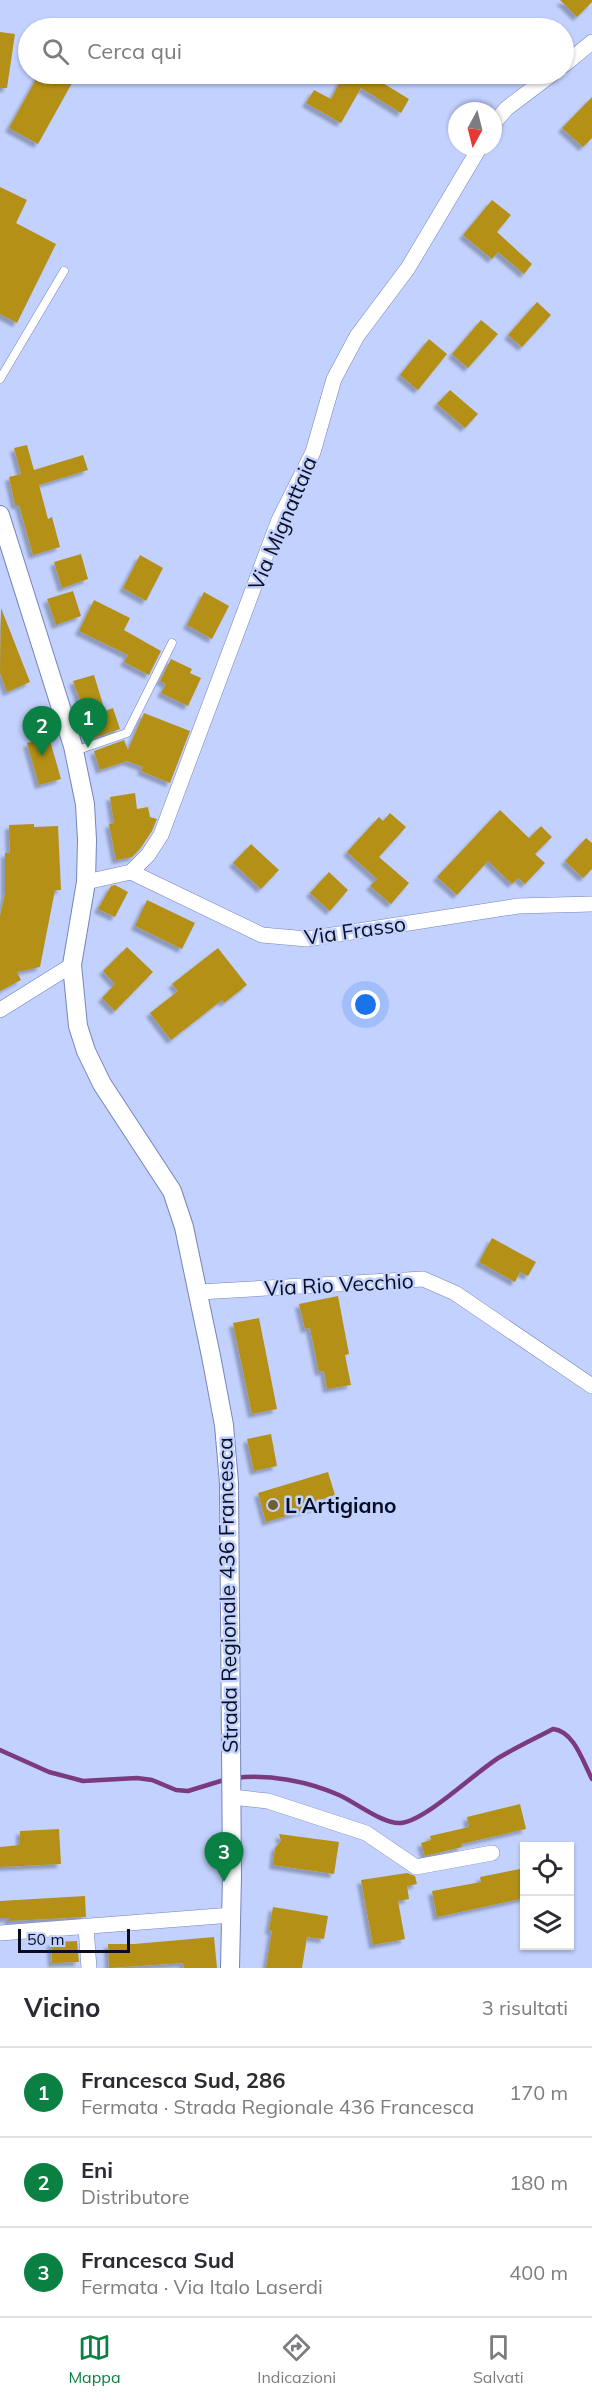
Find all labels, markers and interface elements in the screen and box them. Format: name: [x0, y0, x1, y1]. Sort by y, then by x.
search box: [18, 18, 574, 84]
icon: search: [39, 35, 72, 68]
text: Cerca qui: [87, 37, 182, 65]
north arrow: [448, 102, 502, 156]
street label: Via Mignattaia: [242, 452, 322, 594]
pin: 1: [68, 698, 107, 748]
pin: 2: [22, 706, 62, 756]
street label: Via Frasso: [303, 910, 407, 950]
your location: [351, 990, 380, 1019]
street label: Via Rio Vecchio: [264, 1267, 414, 1301]
street label: Strada Regionale 436 Francesca: [211, 1437, 243, 1753]
place label: L'Artigiano: [285, 1492, 397, 1518]
marker: L'Artigiano: [266, 1498, 280, 1512]
pin: 3: [204, 1832, 244, 1882]
map controls: [520, 1842, 574, 1950]
button: locate: [520, 1842, 574, 1896]
button: layers: [520, 1896, 574, 1950]
scale bar: [18, 1926, 130, 1954]
text: 50 m: [27, 1929, 64, 1949]
text: Vicino: [24, 1991, 101, 2024]
text: 3 risultati: [482, 1995, 568, 2020]
text: Francesca Sud, 286: [81, 2066, 285, 2094]
text: 1: [38, 2080, 50, 2105]
text: 170 m: [509, 2080, 568, 2105]
text: Fermata · Strada Regionale 436 Francesca: [81, 2094, 474, 2119]
text: Eni: [81, 2156, 113, 2184]
text: 2: [38, 2170, 50, 2195]
text: 180 m: [509, 2170, 568, 2195]
text: Distributore: [81, 2184, 189, 2209]
text: Francesca Sud: [81, 2246, 234, 2274]
text: 3: [38, 2260, 50, 2285]
text: 400 m: [509, 2260, 568, 2285]
text: Fermata · Via Italo Laserdi: [81, 2274, 323, 2299]
tab: Mappa: [68, 2331, 121, 2387]
tab: Indicazioni: [257, 2331, 336, 2387]
tab: Salvati: [473, 2331, 524, 2387]

